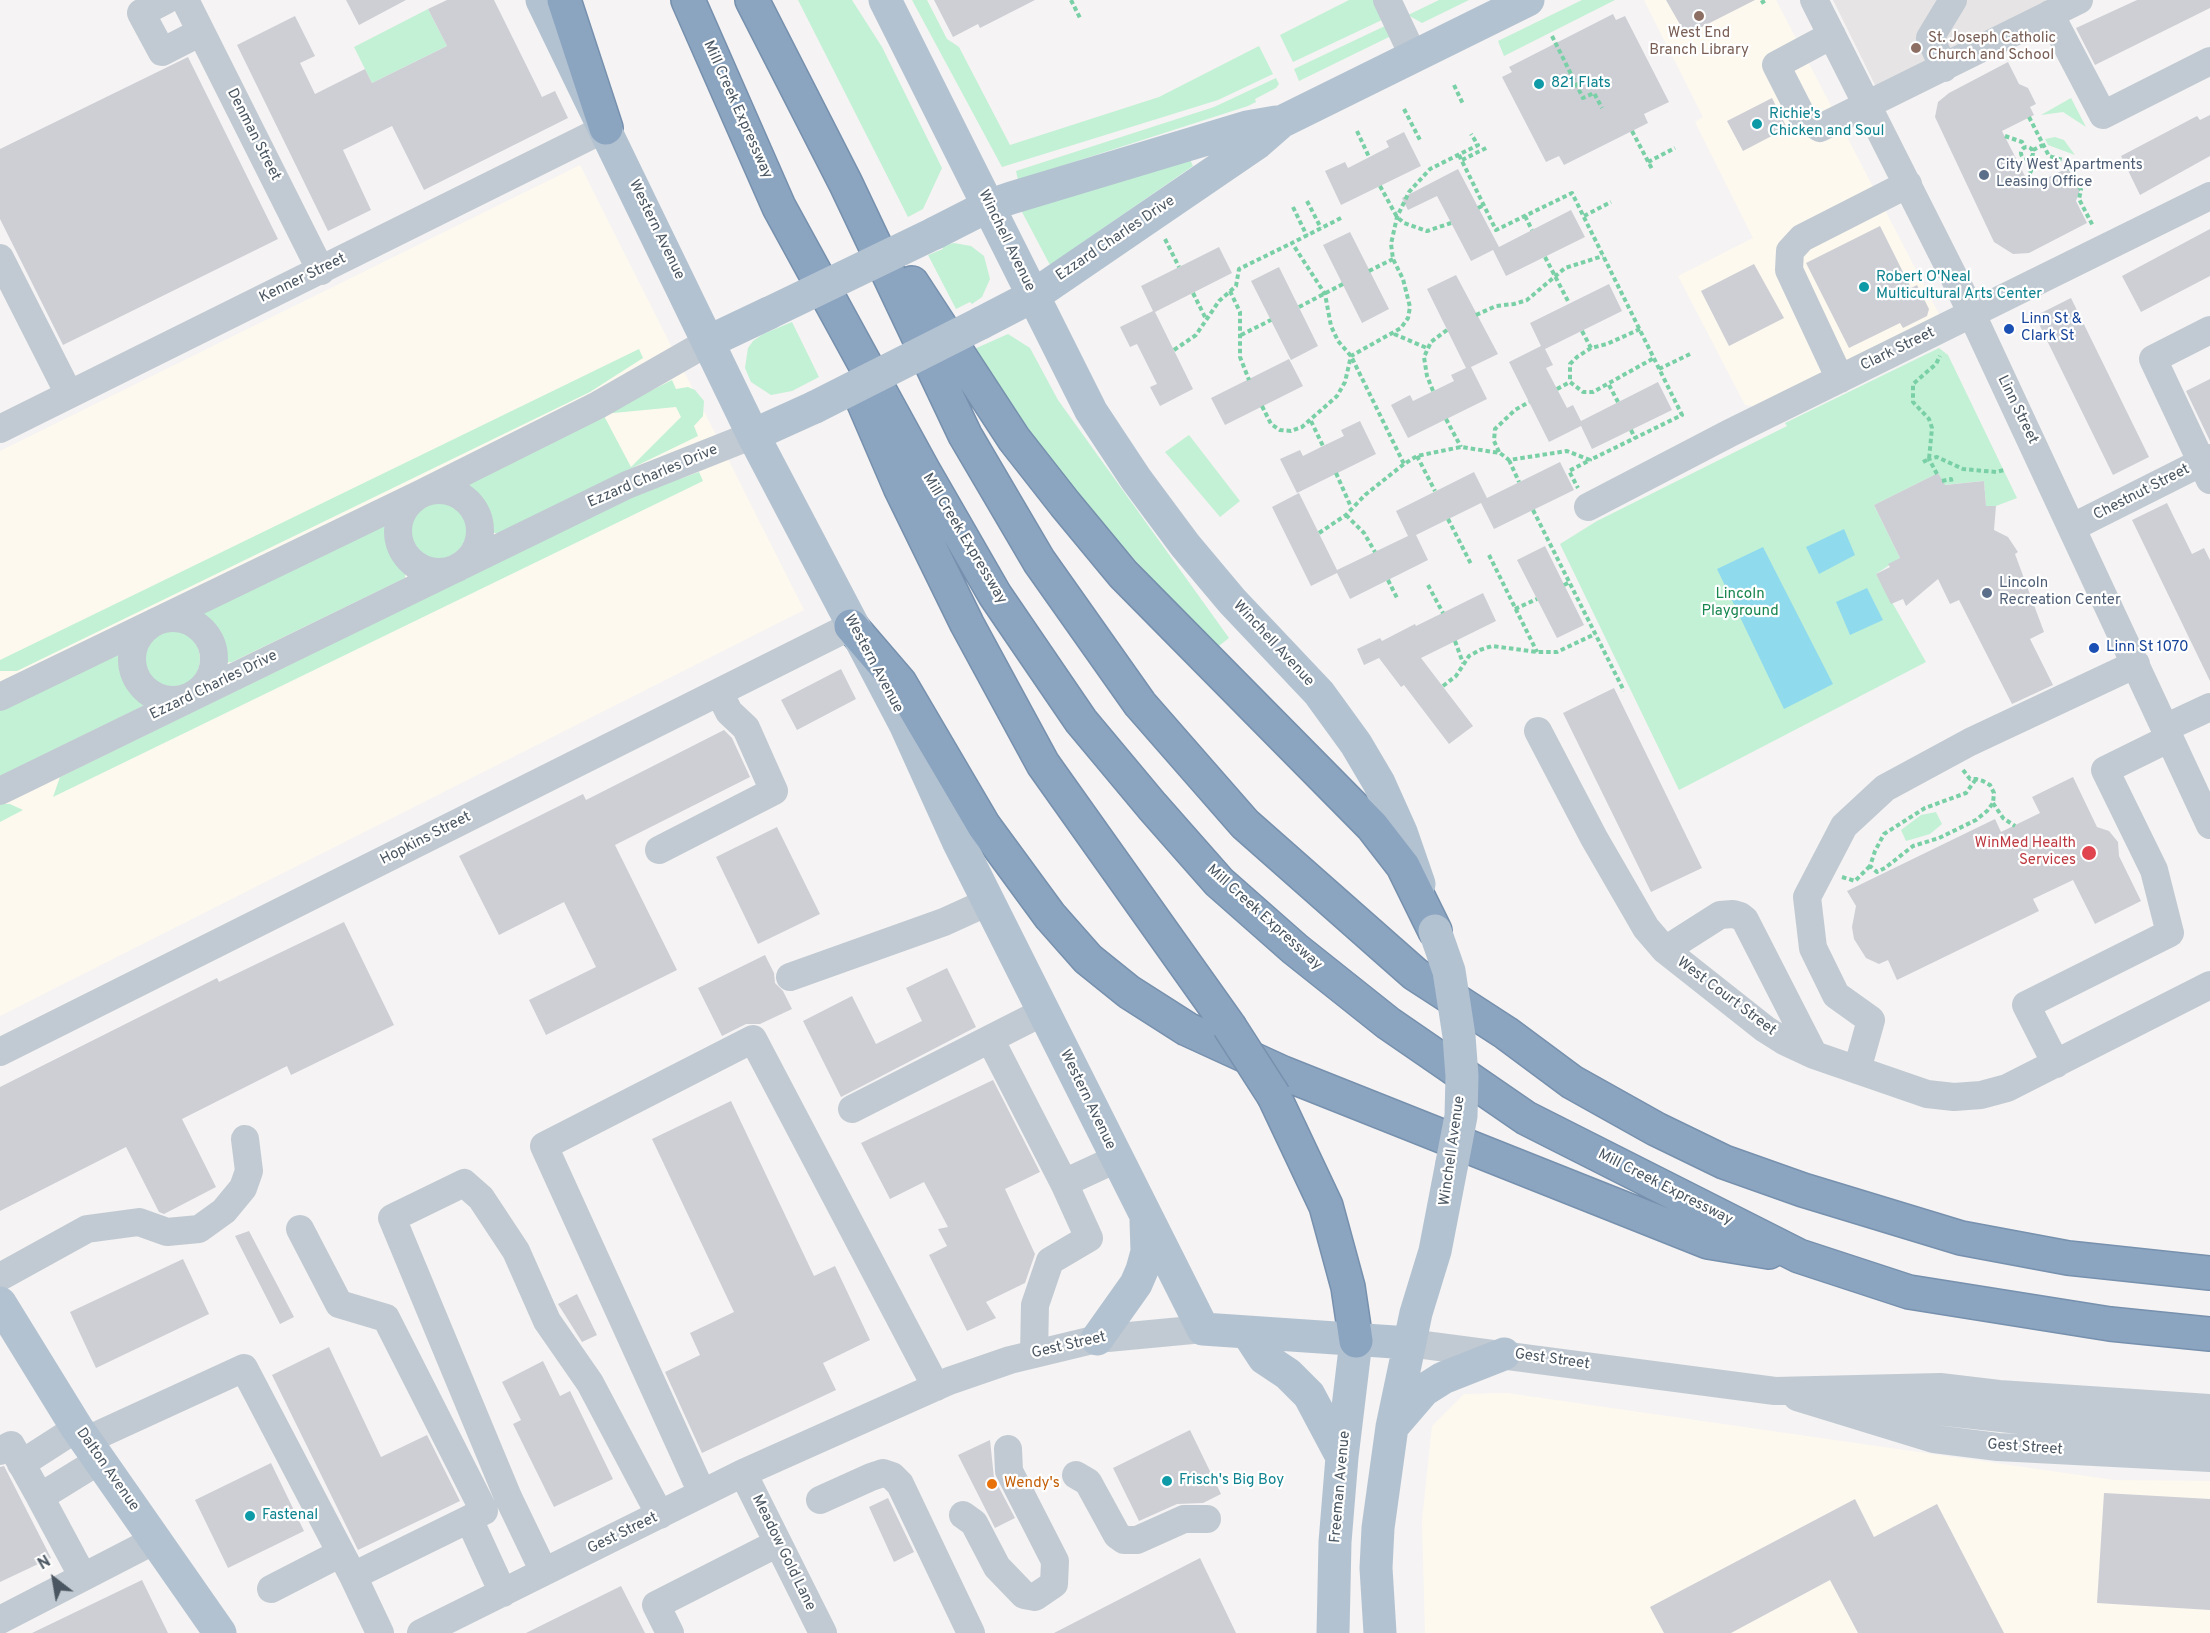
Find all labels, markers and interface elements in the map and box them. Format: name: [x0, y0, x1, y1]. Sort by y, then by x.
marker: West End Branch Library: [1692, 9, 1706, 23]
place label: West End Branch Library: [1649, 25, 1749, 60]
place label: St. Joseph Catholic Church and School: [1928, 30, 2056, 65]
street label: Mill Creek Expressway: [698, 38, 776, 182]
marker: St. Joseph Catholic Church and School: [1909, 41, 1923, 55]
place label: 821 Flats: [1551, 75, 1611, 93]
marker: 821 Flats: [1532, 77, 1546, 91]
street label: Denman Street: [222, 86, 284, 184]
place label: Richie's Chicken and Soul: [1769, 106, 1884, 141]
marker: Richie's Chicken and Soul: [1750, 117, 1764, 131]
place label: City West Apartments Leasing Office: [1996, 157, 2143, 192]
marker: City West Apartments Leasing Office: [1977, 168, 1991, 182]
street label: Western Avenue: [624, 177, 688, 283]
street label: Winchell Avenue: [974, 187, 1038, 295]
street label: Ezzard Charles Drive: [1053, 192, 1179, 286]
street label: Kenner Street: [257, 250, 349, 308]
place label: Robert O'Neal Multicultural Arts Center: [1876, 269, 2042, 304]
marker: Robert O'Neal Multicultural Arts Center: [1857, 280, 1871, 294]
place label: Linn St & Clark St: [2021, 311, 2082, 346]
marker: Linn St & Clark St: [2002, 322, 2016, 336]
street label: Clark Street: [1858, 324, 1938, 376]
street label: Linn Street: [1993, 373, 2041, 447]
street label: Ezzard Charles Drive: [585, 441, 721, 513]
street label: Chestnut Street: [2091, 461, 2193, 525]
street label: Mill Creek Expressway: [918, 470, 1010, 608]
place label: Lincoln Recreation Center: [1999, 575, 2121, 610]
park label: Lincoln Playground: [1701, 586, 1779, 621]
marker: Lincoln Recreation Center: [1980, 586, 1994, 600]
street label: Winchell Avenue: [1229, 597, 1317, 691]
street label: Western Avenue: [840, 612, 906, 716]
place label: Linn St 1070: [2106, 639, 2189, 657]
marker: Linn St 1070: [2087, 641, 2101, 655]
street label: Ezzard Charles Drive: [147, 647, 281, 725]
street label: Hopkins Street: [378, 808, 474, 870]
place label: WinMed Health Services: [1975, 835, 2076, 870]
marker: WinMed Health Services: [2080, 844, 2098, 862]
street label: Mill Creek Expressway: [1203, 861, 1325, 975]
street label: West Court Street: [1673, 954, 1779, 1040]
street label: Western Avenue: [1055, 1047, 1119, 1153]
street label: Winchell Avenue: [1436, 1095, 1470, 1207]
street label: Mill Creek Expressway: [1594, 1146, 1736, 1230]
street label: Gest Street: [1030, 1329, 1108, 1363]
street label: Gest Street: [1513, 1346, 1591, 1374]
street label: Dalton Avenue: [72, 1425, 142, 1515]
street label: Freeman Avenue: [1327, 1430, 1355, 1544]
street label: Gest Street: [1987, 1436, 2063, 1460]
place label: Frisch's Big Boy: [1179, 1472, 1284, 1490]
marker: Frisch's Big Boy: [1160, 1474, 1174, 1488]
place label: Wendy's: [1004, 1475, 1060, 1493]
marker: Wendy's: [985, 1477, 999, 1491]
street label: Meadow Gold Lane: [747, 1492, 819, 1614]
place label: Fastenal: [262, 1507, 318, 1525]
marker: Fastenal: [243, 1509, 257, 1523]
street label: Gest Street: [585, 1509, 661, 1559]
north arrow: [24, 1549, 84, 1609]
text: N: [35, 1552, 55, 1575]

